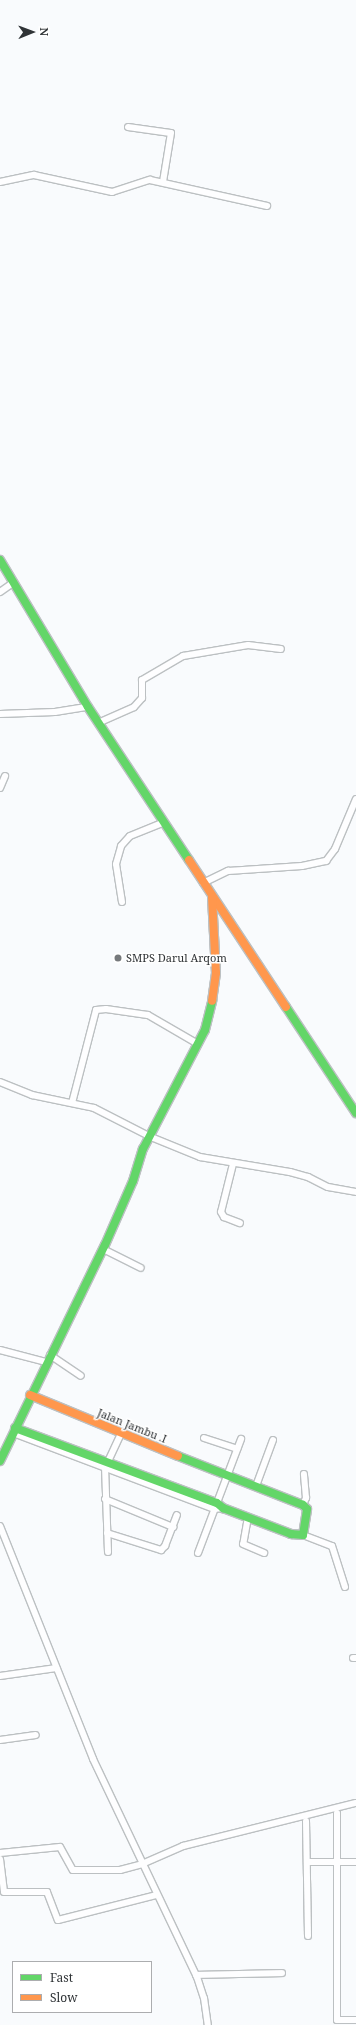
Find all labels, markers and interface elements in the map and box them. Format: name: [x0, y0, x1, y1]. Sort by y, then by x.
north arrow: [12, 12, 52, 52]
text: N: [37, 27, 52, 36]
place label: SMPS Darul Arqom: [126, 951, 227, 965]
marker: SMPS Darul Arqom: [113, 953, 123, 963]
street label: Jalan Jambu .I: [95, 1406, 169, 1446]
legend: [12, 1961, 152, 2013]
text: Fast: [50, 1969, 73, 1986]
text: Slow: [50, 1989, 78, 2006]

